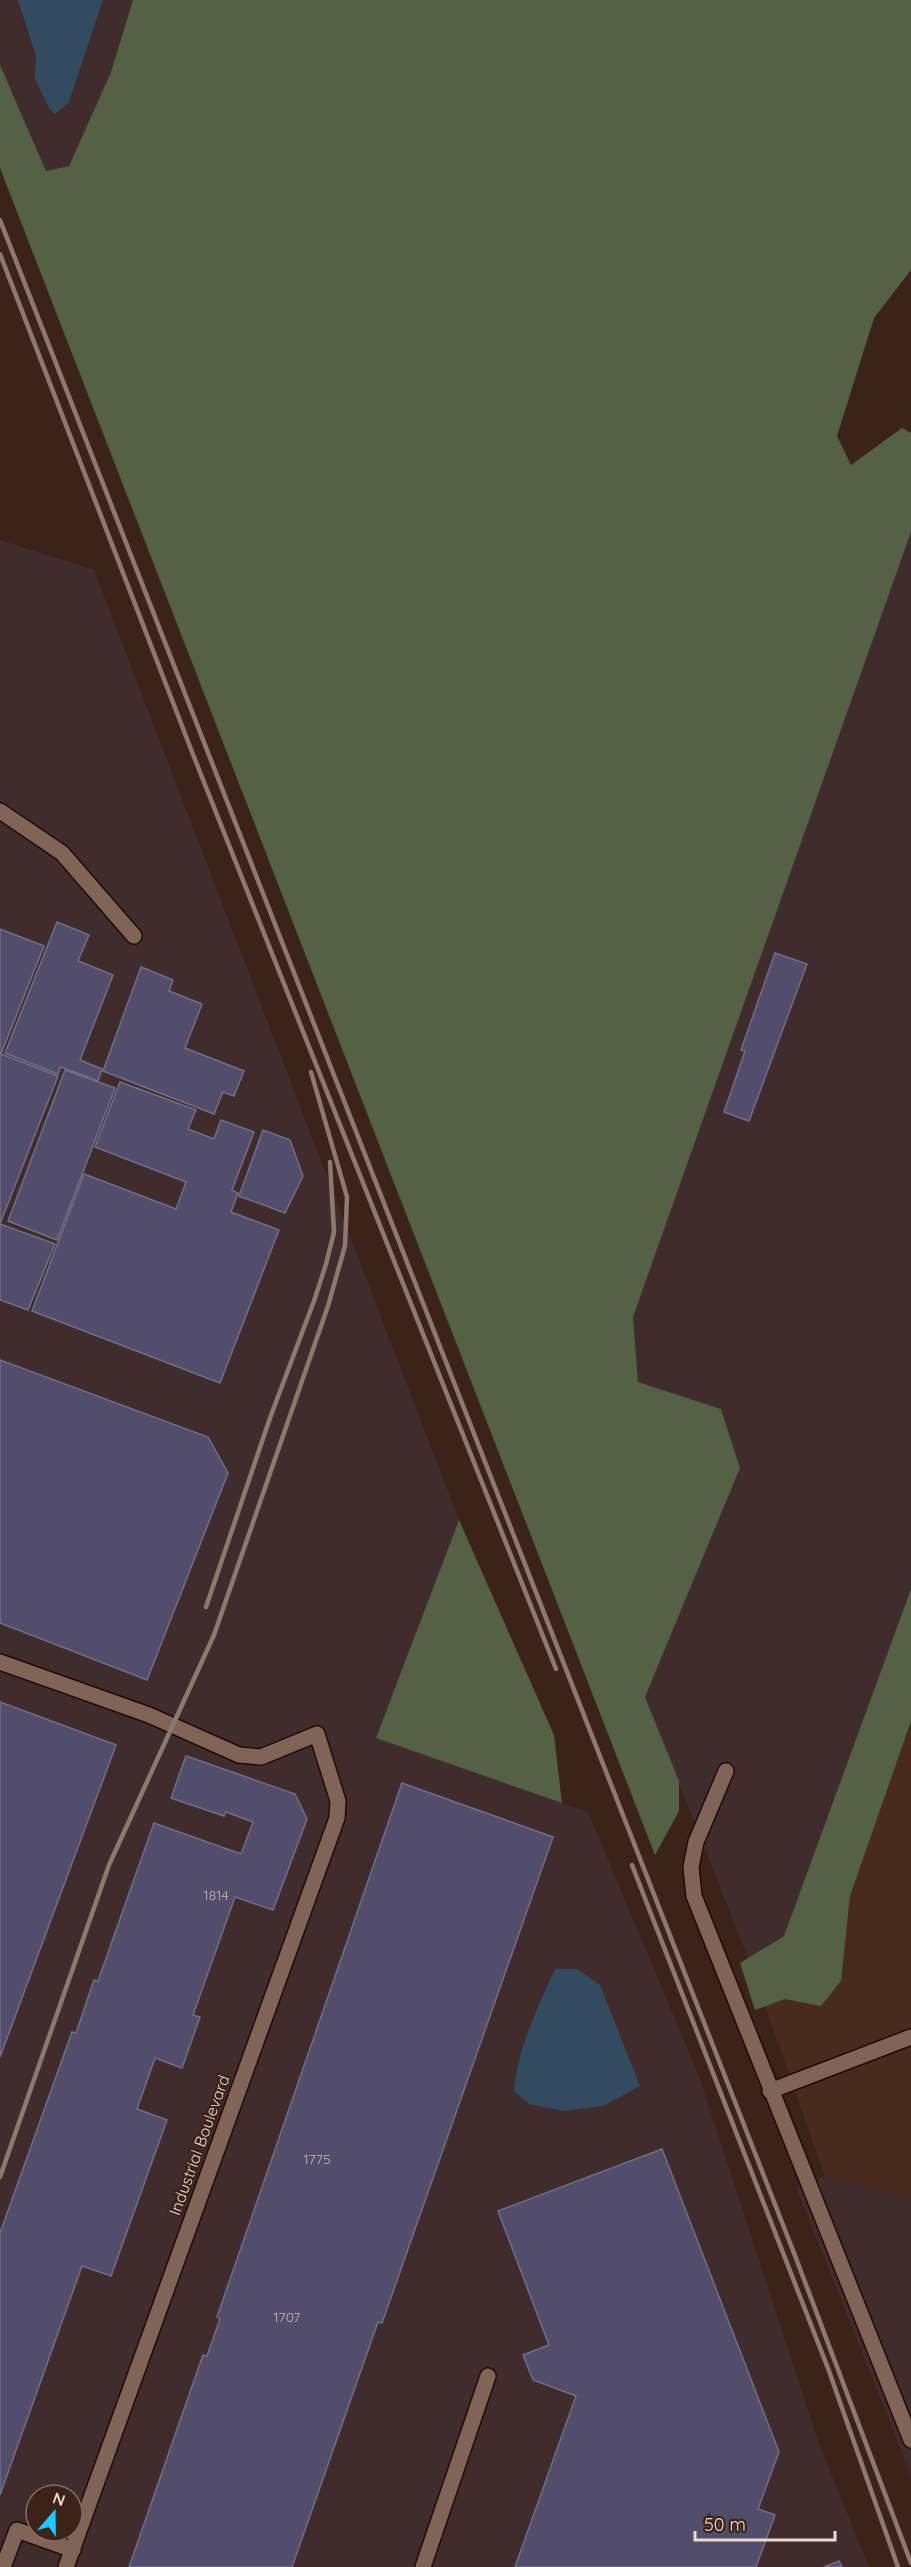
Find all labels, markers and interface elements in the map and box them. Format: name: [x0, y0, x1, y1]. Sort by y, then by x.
house number: 1814: [203, 1886, 229, 1904]
street label: Industrial Boulevard: [164, 2072, 234, 2218]
house number: 1775: [303, 2150, 331, 2168]
house number: 1707: [273, 2308, 301, 2326]
north arrow: [24, 2483, 84, 2543]
text: N: [50, 2487, 68, 2510]
scale bar: [695, 2504, 834, 2542]
text: 50 m: [704, 2513, 746, 2536]

